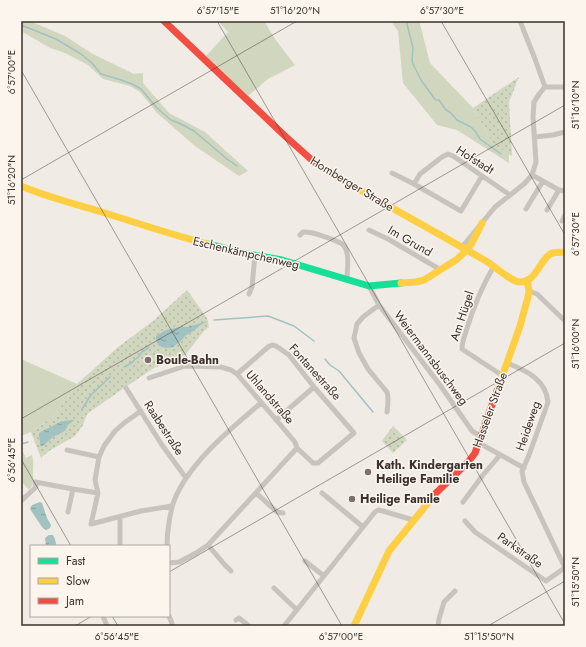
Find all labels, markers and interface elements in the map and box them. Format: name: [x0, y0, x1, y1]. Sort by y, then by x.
text: 6°57'15"E: [197, 3, 239, 18]
text: 51°16'20"N: [270, 3, 320, 18]
text: 6°57'30"E: [420, 3, 464, 18]
text: 6°57'00"E: [4, 50, 19, 94]
text: 51°16'10"N: [568, 81, 583, 129]
street label: Hofstadt: [453, 141, 498, 179]
street label: Homberger Straße: [307, 152, 397, 216]
text: 51°16'20"N: [4, 155, 19, 205]
text: 6°57'30"E: [568, 212, 583, 256]
street label: Im Grund: [384, 221, 436, 261]
street label: Eschenkämpchenweg: [191, 232, 301, 274]
street label: Am Hügel: [445, 289, 479, 343]
street label: Weiermannsbuschweg: [389, 307, 473, 409]
text: 51°16'00"N: [568, 319, 583, 369]
street label: Fontanestraße: [285, 340, 345, 404]
place label: Boule-Bahn: [156, 351, 219, 369]
marker: Boule-Bahn: [143, 355, 153, 365]
street label: Uhlandstraße: [242, 366, 298, 428]
street label: Hasseler Straße: [468, 370, 512, 450]
street label: Raabestraße: [140, 397, 188, 459]
street label: Heideweg: [511, 399, 545, 453]
text: 6°56'45"E: [4, 438, 19, 482]
place label: Kath. Kindergarten Heilige Familie: [376, 456, 483, 488]
marker: Kath. Kindergarten Heilige Familie: [363, 467, 373, 477]
place label: Heilige Famile: [360, 490, 440, 508]
marker: Heilige Famile: [347, 494, 357, 504]
street label: Parkstraße: [494, 528, 546, 572]
legend: [30, 545, 170, 617]
text: Fast: [66, 552, 85, 570]
text: 51°15'50"N: [568, 557, 583, 607]
text: Slow: [66, 572, 91, 590]
text: Jam: [64, 592, 84, 610]
text: 6°56'45"E: [95, 629, 139, 644]
text: 6°57'00"E: [319, 629, 363, 644]
text: 51°15'50"N: [464, 629, 514, 644]

